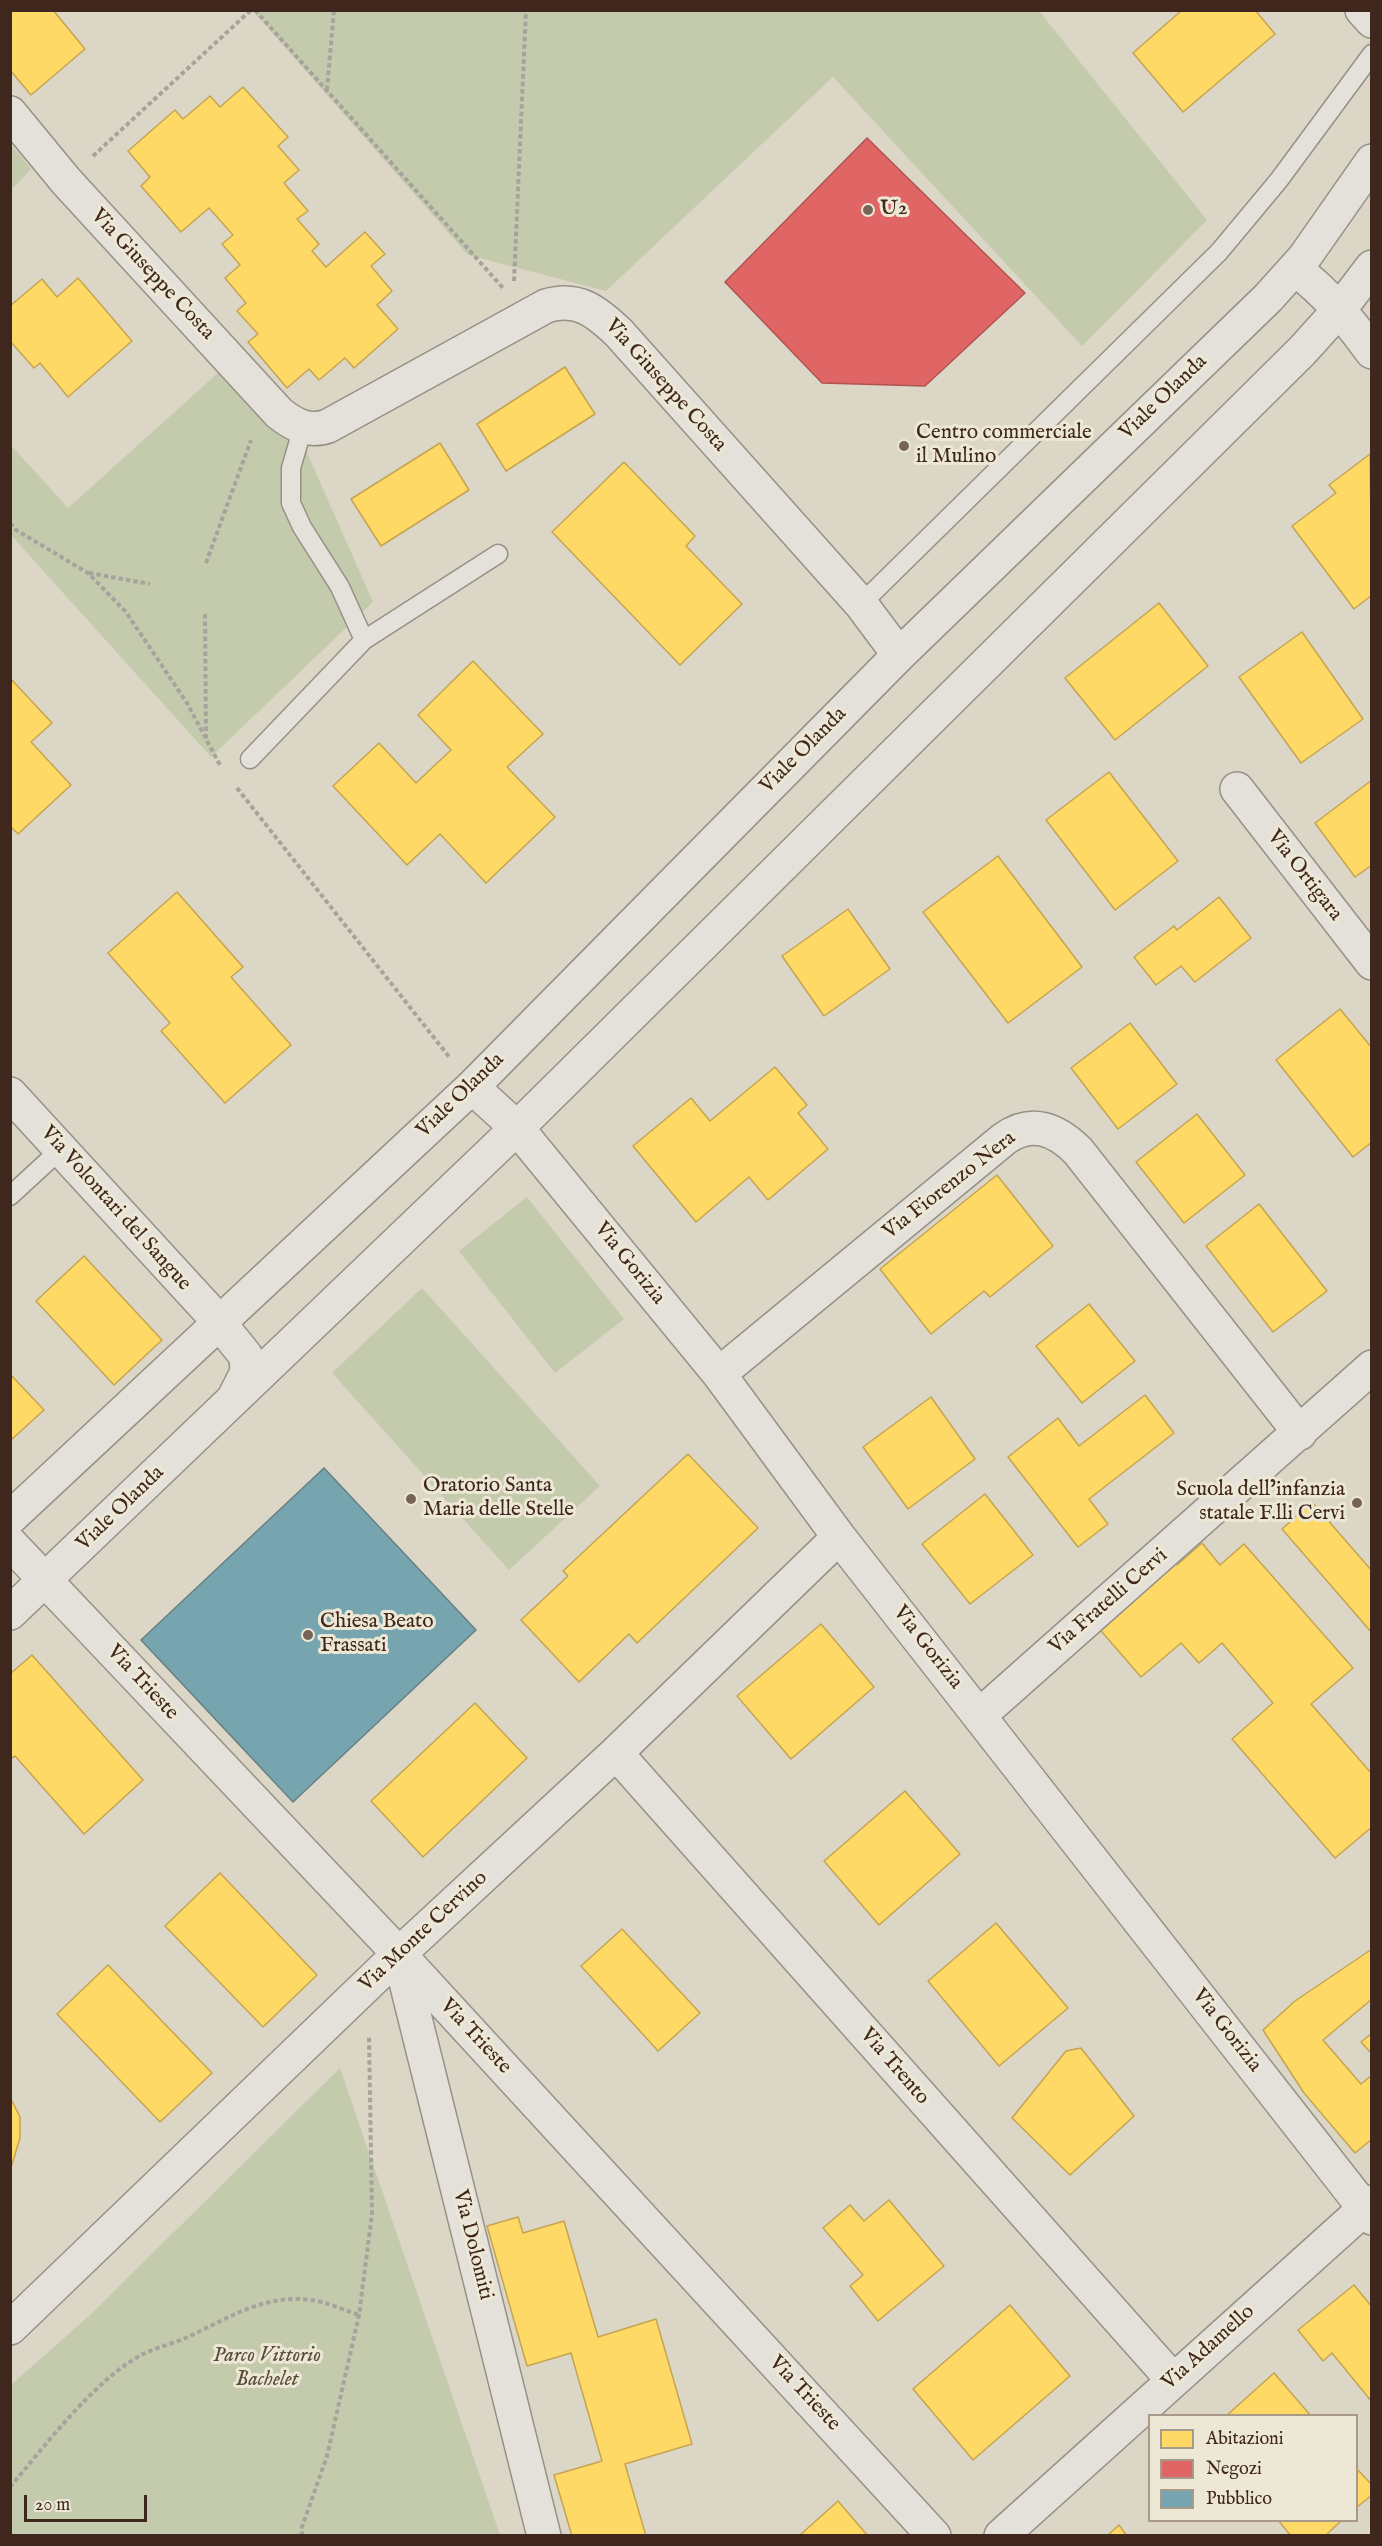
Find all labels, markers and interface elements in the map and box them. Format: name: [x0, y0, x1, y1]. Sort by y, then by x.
place label: U2: [880, 197, 908, 223]
marker: U2: [861, 203, 875, 217]
street label: Via Giuseppe Costa: [85, 204, 219, 346]
street label: Via Giuseppe Costa: [599, 314, 731, 458]
street label: Viale Olanda: [1115, 350, 1213, 446]
place label: Centro commerciale il Mulino: [916, 421, 1092, 471]
marker: Centro commerciale il Mulino: [897, 439, 911, 453]
street label: Viale Olanda: [755, 702, 853, 800]
street label: Via Ortigara: [1261, 826, 1347, 926]
street label: Viale Olanda: [412, 1048, 510, 1144]
street label: Via Volontari del Sangue: [34, 1121, 196, 1297]
street label: Via Fiorenzo Nera: [879, 1126, 1021, 1246]
street label: Via Gorizia: [588, 1218, 670, 1310]
street label: Viale Olanda: [72, 1461, 170, 1557]
place label: Oratorio Santa Maria delle Stelle: [423, 1474, 574, 1524]
place label: Scuola dell’infanzia statale F.lli Cervi: [1176, 1478, 1345, 1528]
marker: Oratorio Santa Maria delle Stelle: [404, 1492, 418, 1506]
marker: Scuola dell’infanzia statale F.lli Cervi: [1350, 1496, 1364, 1510]
street label: Via Fratelli Cervi: [1045, 1544, 1173, 1660]
street label: Via Gorizia: [887, 1601, 967, 1695]
place label: Chiesa Beato Frassati: [320, 1610, 433, 1660]
marker: Chiesa Beato Frassati: [301, 1628, 315, 1642]
street label: Via Trieste: [101, 1640, 183, 1726]
street label: Via Monte Cervino: [355, 1866, 493, 1998]
street label: Via Gorizia: [1186, 1984, 1266, 2078]
street label: Via Trieste: [434, 1994, 516, 2080]
street label: Via Trento: [854, 2023, 934, 2111]
street label: Via Dolomiti: [446, 2187, 498, 2303]
street label: Via Adamello: [1157, 2300, 1261, 2396]
park label: Parco Vittorio Bachelet: [213, 2344, 321, 2394]
street label: Via Trieste: [763, 2351, 845, 2437]
legend: [1148, 2414, 1358, 2522]
text: Abitazioni: [1206, 2428, 1284, 2451]
text: Negozi: [1206, 2458, 1262, 2481]
scale bar: [27, 2483, 150, 2521]
text: Pubblico: [1206, 2488, 1272, 2511]
text: 20 m: [35, 2494, 70, 2517]

